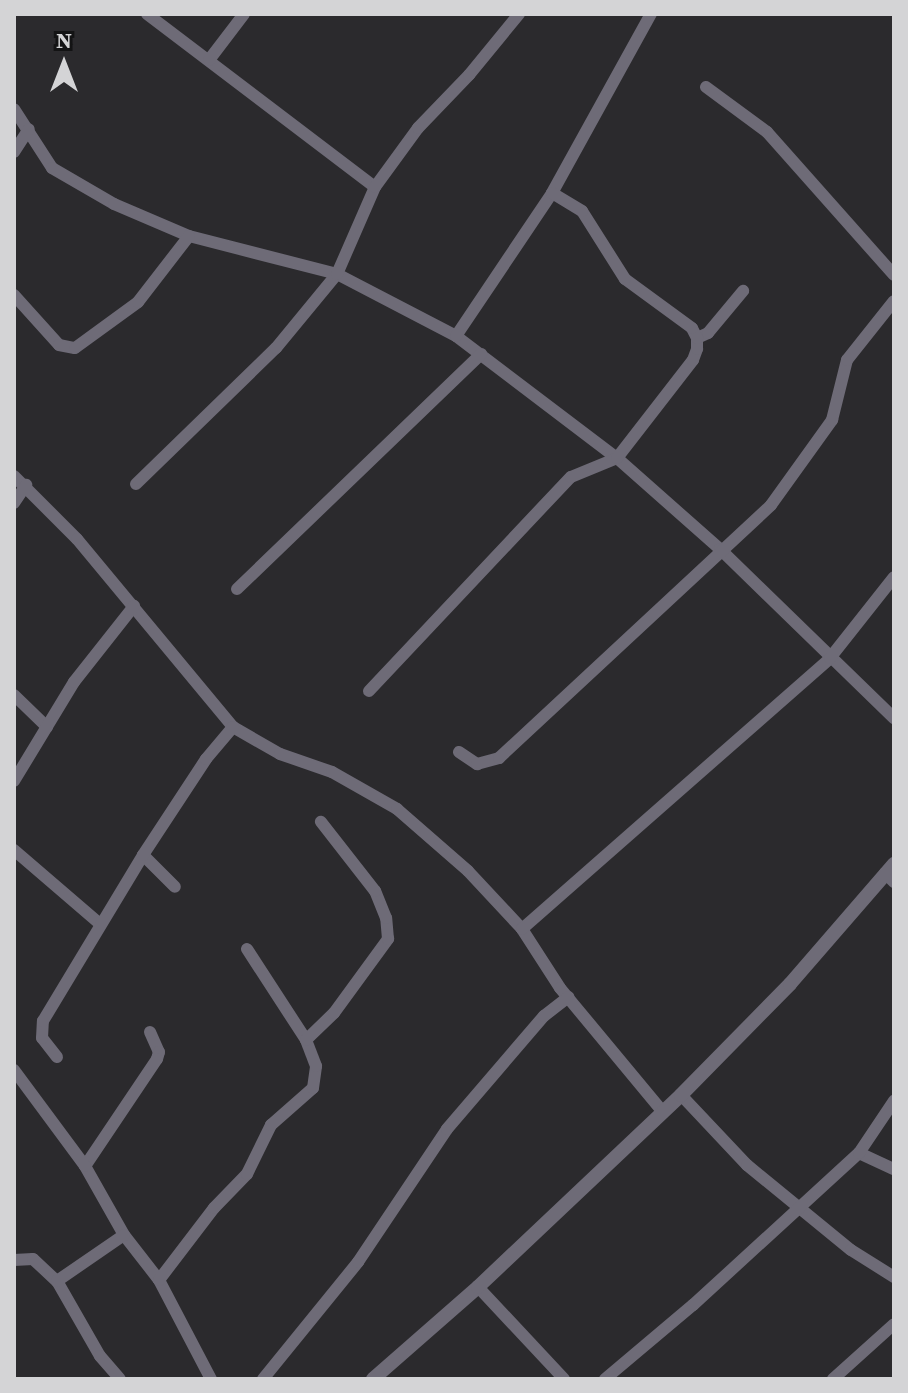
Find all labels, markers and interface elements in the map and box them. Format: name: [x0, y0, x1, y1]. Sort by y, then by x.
north arrow: [24, 24, 104, 104]
text: N: [56, 25, 72, 55]

